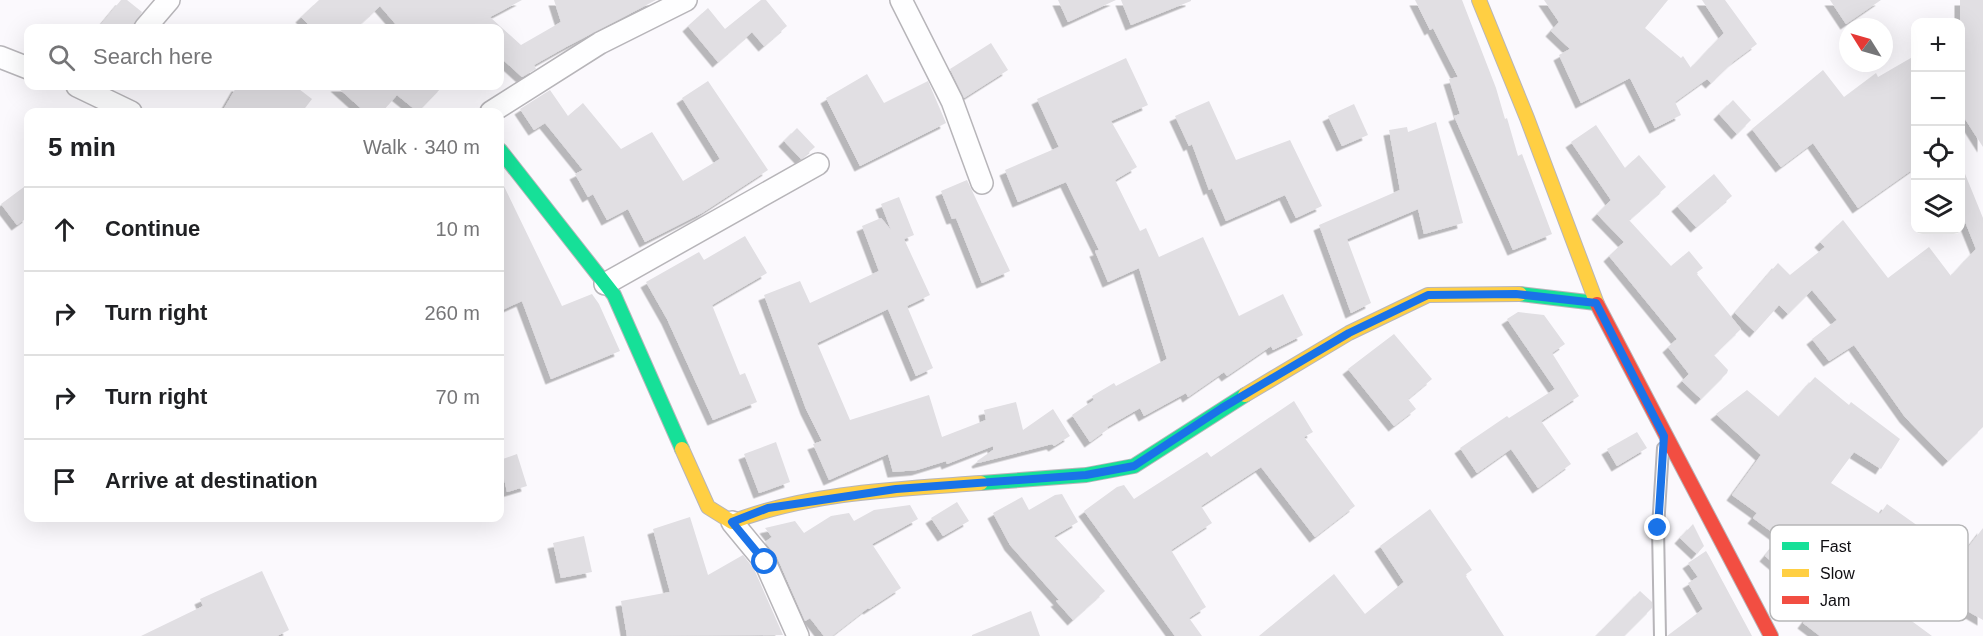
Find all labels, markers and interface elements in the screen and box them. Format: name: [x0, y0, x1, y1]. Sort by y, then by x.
north arrow: [1839, 18, 1893, 72]
map controls: [1911, 18, 1965, 234]
button: +: [1911, 18, 1965, 72]
search box: [24, 24, 504, 90]
icon: search: [45, 41, 78, 74]
text: Search here: [93, 44, 213, 69]
button: −: [1911, 72, 1965, 126]
button: locate: [1911, 126, 1965, 180]
text: 5 min: [48, 132, 116, 162]
text: Walk · 340 m: [363, 136, 480, 158]
button: layers: [1911, 180, 1965, 234]
icon: ahead: [48, 213, 81, 246]
text: Continue: [105, 216, 200, 241]
text: 10 m: [436, 218, 480, 240]
icon: right: [48, 297, 81, 330]
text: Turn right: [105, 300, 207, 325]
text: 260 m: [424, 302, 480, 324]
icon: right: [48, 381, 81, 414]
text: Turn right: [105, 384, 207, 409]
text: 70 m: [436, 386, 480, 408]
icon: arrive: [48, 465, 81, 498]
text: Arrive at destination: [105, 468, 318, 493]
route end: [1644, 514, 1670, 540]
legend: [1770, 525, 1968, 621]
text: Fast: [1820, 538, 1852, 555]
route start: [751, 548, 777, 574]
text: Slow: [1820, 565, 1855, 582]
text: Jam: [1820, 592, 1850, 609]

